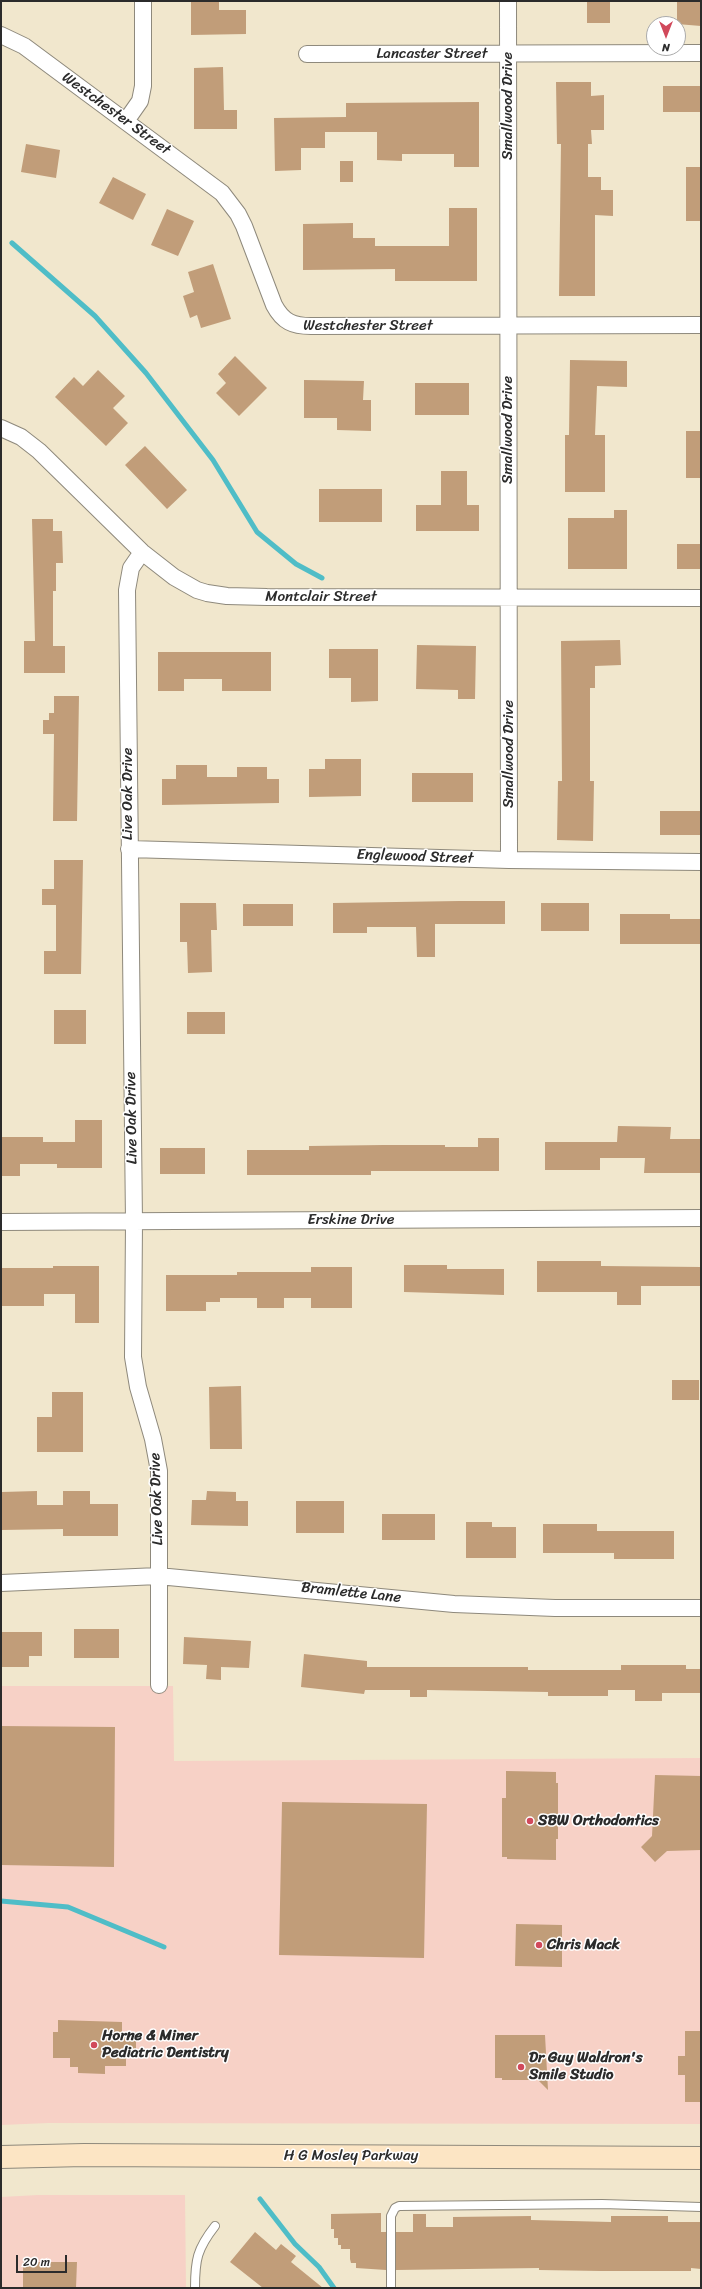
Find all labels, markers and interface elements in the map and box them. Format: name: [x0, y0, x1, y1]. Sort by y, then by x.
north arrow: [646, 16, 686, 56]
text: N: [662, 38, 670, 57]
street label: Lancaster Street: [376, 45, 488, 63]
street label: Smallwood Drive: [499, 52, 517, 160]
street label: Westchester Street: [58, 69, 174, 159]
street label: Westchester Street: [303, 317, 433, 335]
street label: Smallwood Drive: [499, 376, 517, 484]
street label: Montclair Street: [265, 588, 377, 606]
street label: Smallwood Drive: [500, 700, 518, 808]
street label: Live Oak Drive: [119, 748, 137, 840]
street label: Englewood Street: [356, 846, 474, 868]
street label: Live Oak Drive: [122, 1071, 142, 1165]
street label: Erskine Drive: [307, 1211, 395, 1229]
street label: Live Oak Drive: [146, 1452, 168, 1546]
street label: Bramlette Lane: [300, 1579, 402, 1607]
place label: SBW Orthodontics: [538, 1812, 659, 1830]
marker: SBW Orthodontics: [525, 1816, 535, 1826]
place label: Chris Mack: [547, 1936, 620, 1954]
marker: Chris Mack: [534, 1940, 544, 1950]
place label: Horne & Miner Pediatric Dentistry: [102, 2027, 229, 2062]
marker: Horne & Miner Pediatric Dentistry: [89, 2040, 99, 2050]
place label: Dr Guy Waldron's Smile Studio: [529, 2049, 643, 2084]
marker: Dr Guy Waldron's Smile Studio: [516, 2062, 526, 2072]
street label: H G Mosley Parkway: [284, 2147, 418, 2165]
scale bar: [18, 2247, 69, 2273]
text: 20 m: [23, 2251, 50, 2273]

